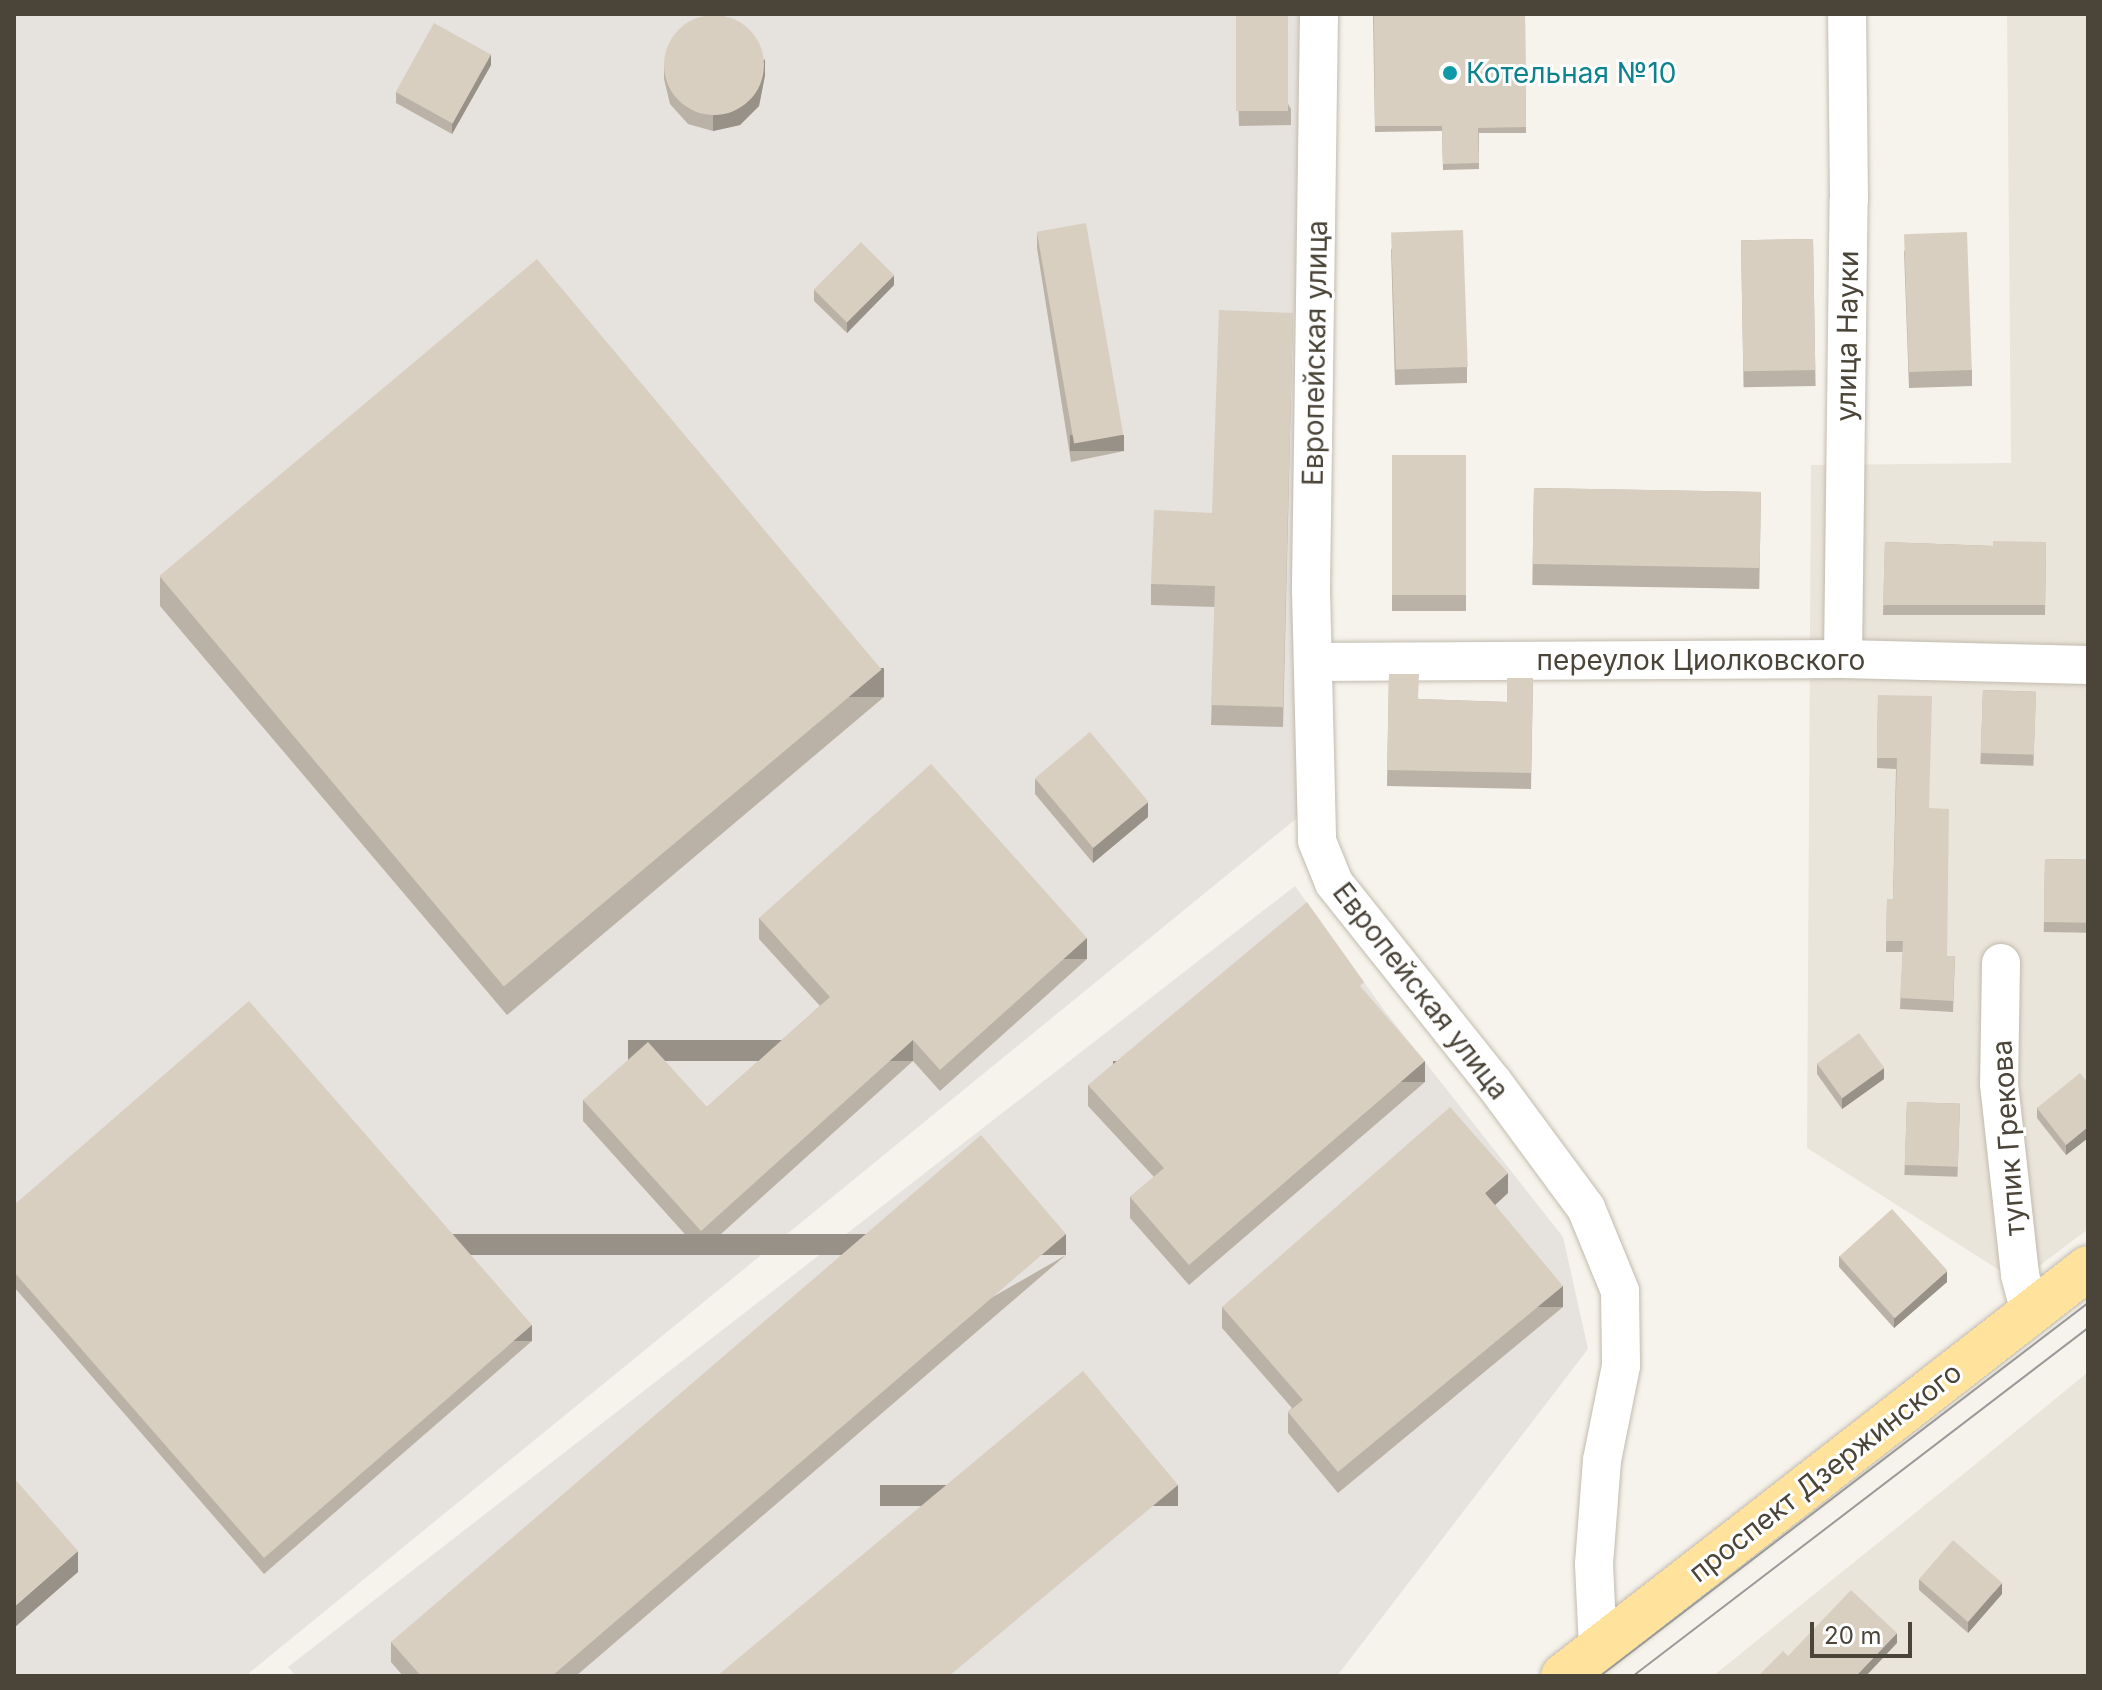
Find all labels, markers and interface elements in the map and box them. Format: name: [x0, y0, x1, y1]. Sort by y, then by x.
place label: Котельная №10: [1466, 56, 1676, 90]
marker: Котельная №10: [1441, 64, 1459, 82]
street label: Европейская улица: [1296, 220, 1334, 486]
street label: улица Науки: [1829, 250, 1865, 422]
street label: переулок Циолковского: [1537, 643, 1865, 677]
street label: Европейская улица: [1326, 876, 1516, 1106]
street label: тупик Грекова: [1984, 1039, 2032, 1237]
street label: проспект Дзержинского: [1682, 1355, 1968, 1589]
scale bar: [1814, 1606, 1916, 1656]
text: 20 m: [1824, 1621, 1882, 1650]

